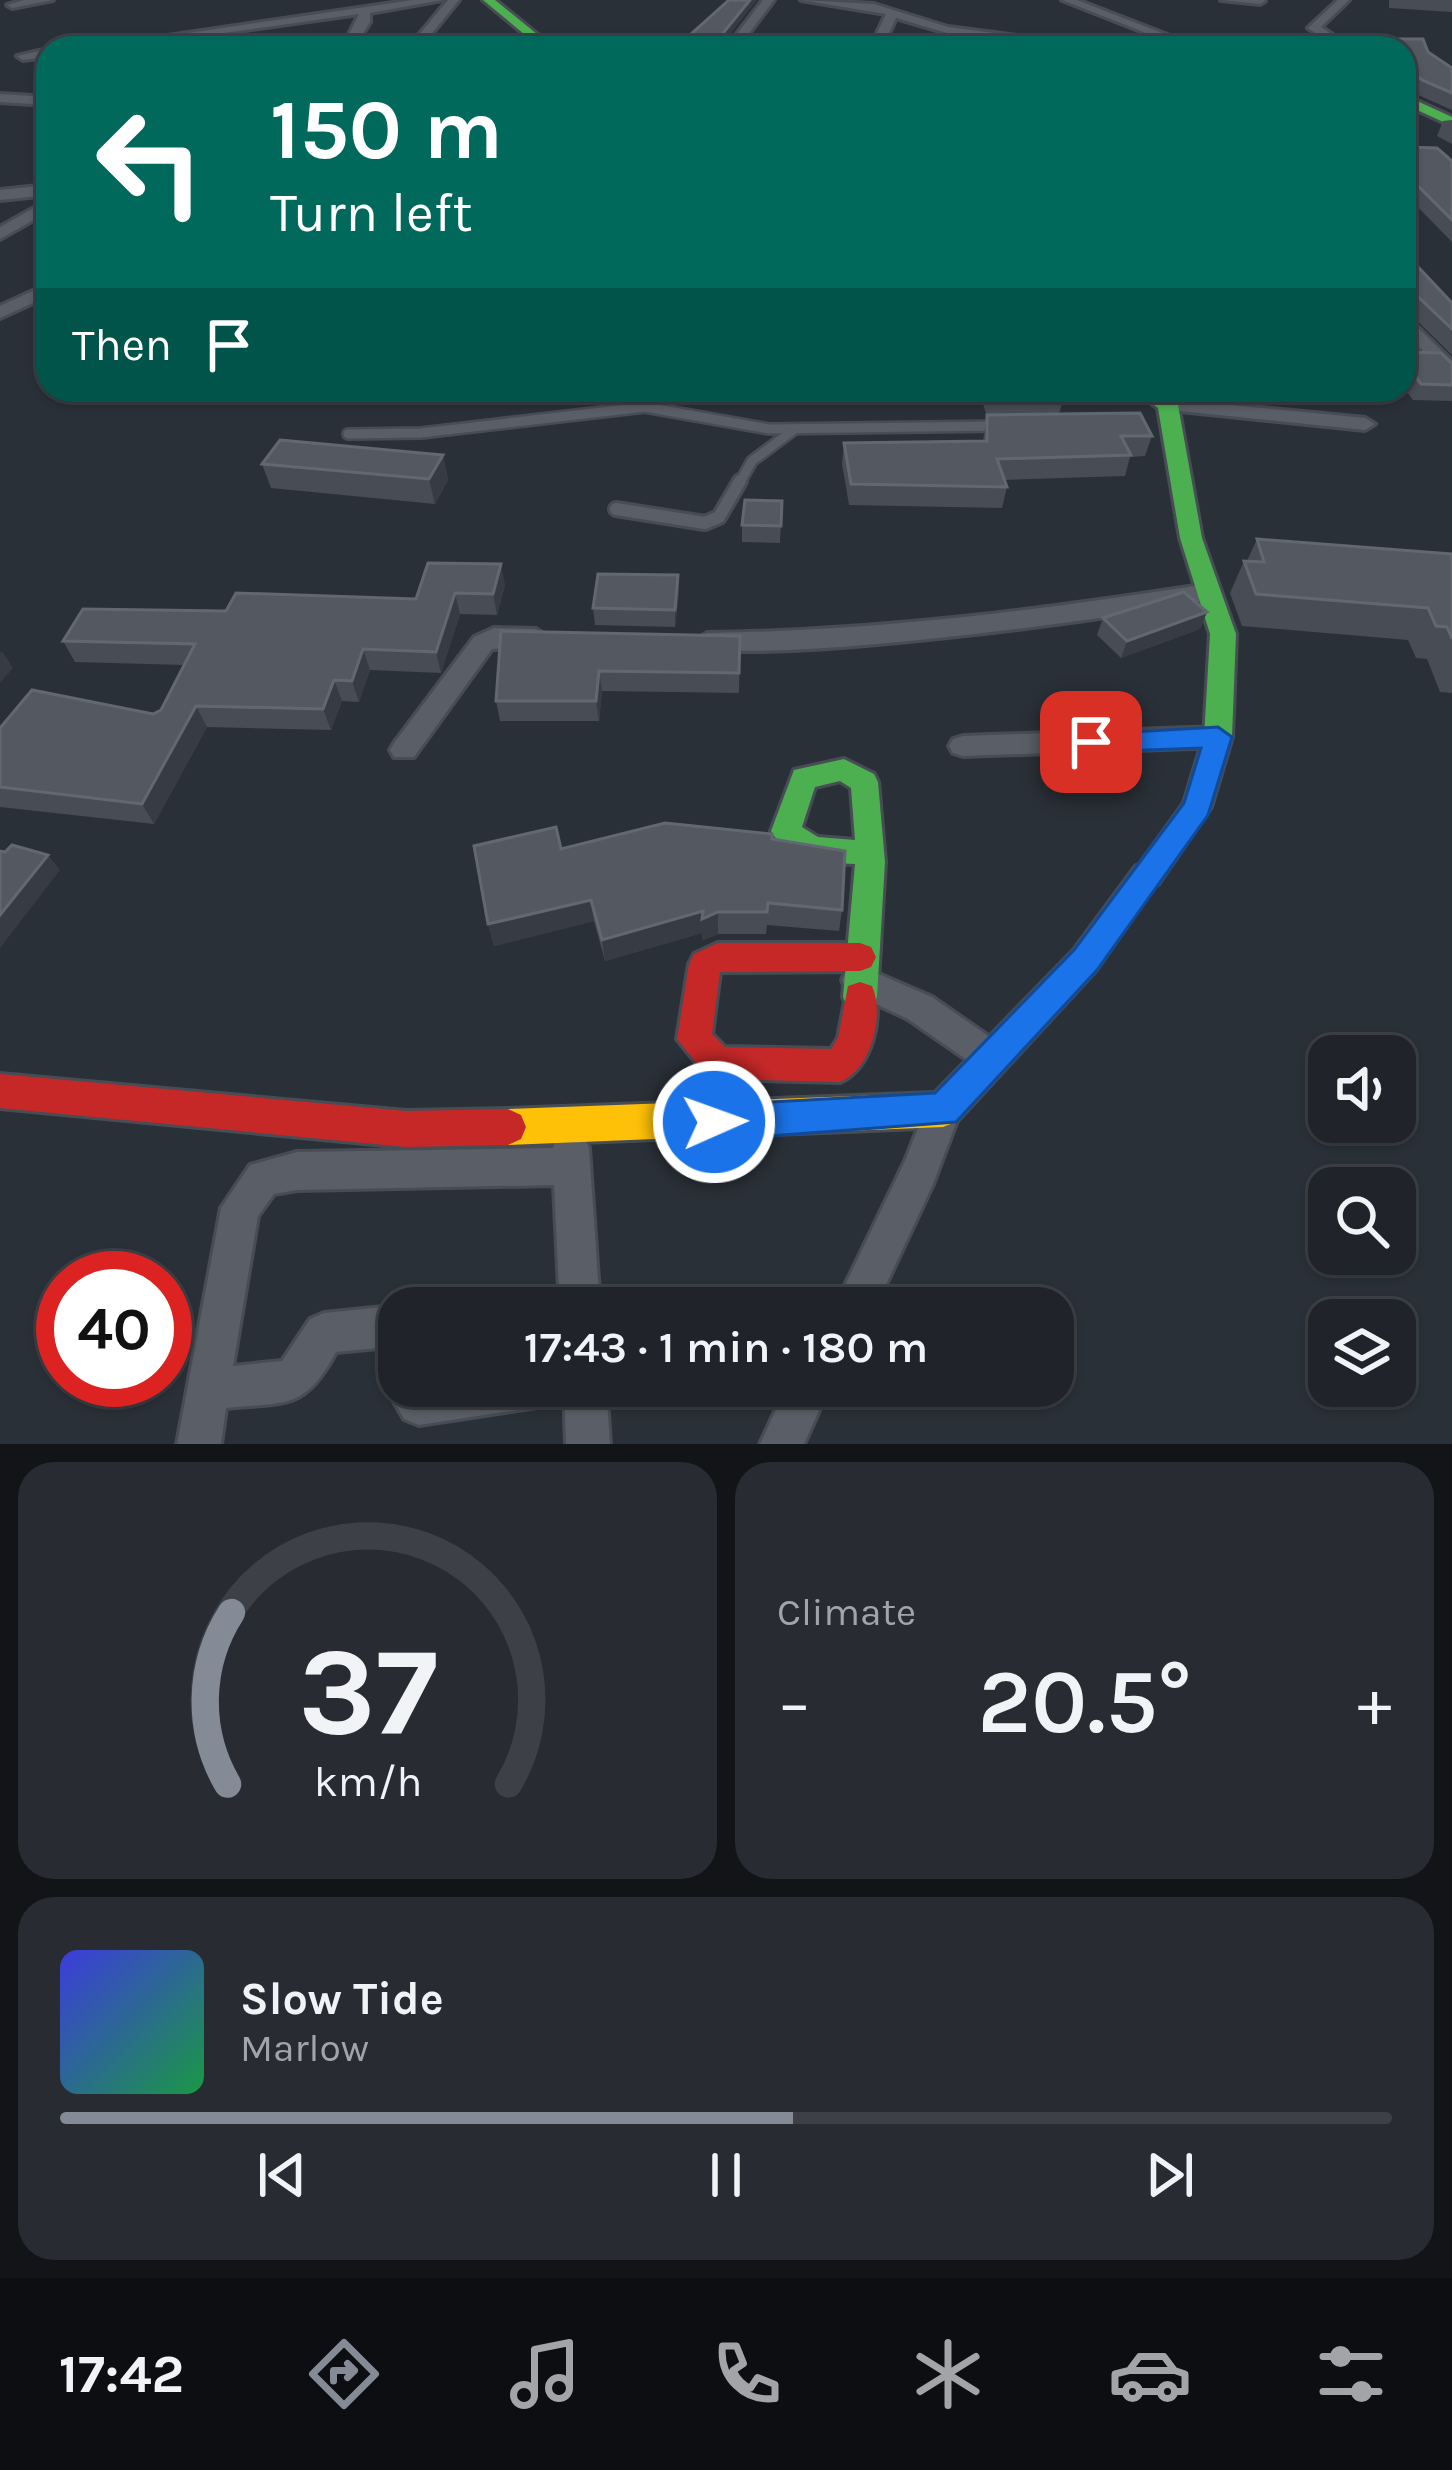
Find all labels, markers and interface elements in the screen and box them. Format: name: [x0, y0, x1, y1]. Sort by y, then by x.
text: 150 m: [270, 81, 503, 179]
icon: left: [72, 84, 228, 240]
text: Turn left: [270, 181, 473, 245]
icon: arrive: [196, 312, 262, 378]
text: Then: [72, 319, 172, 371]
pin: [1040, 691, 1142, 793]
icon: arrive: [1058, 709, 1124, 775]
map controls: [1308, 1035, 1416, 1407]
button: sound: [1308, 1035, 1416, 1143]
position arrow: [651, 1059, 777, 1185]
button: search: [1308, 1167, 1416, 1275]
speed limit sign: 40: [36, 1251, 192, 1407]
button: layers: [1308, 1299, 1416, 1407]
text: 17:43 · 1 min · 180 m: [524, 1321, 928, 1373]
text: Climate: [777, 1589, 916, 1635]
text: 37: [298, 1619, 437, 1764]
text: 20.5°: [978, 1649, 1191, 1755]
text: −: [777, 1664, 812, 1742]
text: +: [1357, 1664, 1392, 1742]
text: km/h: [313, 1756, 422, 1806]
text: Slow Tide: [240, 1973, 444, 2025]
text: Marlow: [240, 2025, 369, 2071]
icon: previous: [249, 2142, 315, 2208]
icon: pause: [693, 2142, 759, 2208]
icon: next: [1137, 2142, 1203, 2208]
icon: directions: [302, 2332, 386, 2416]
icon: music: [503, 2332, 587, 2416]
icon: phone: [705, 2332, 789, 2416]
icon: climate: [906, 2332, 990, 2416]
icon: car: [1108, 2332, 1192, 2416]
icon: filters: [1309, 2332, 1393, 2416]
text: 17:42: [59, 2342, 184, 2406]

